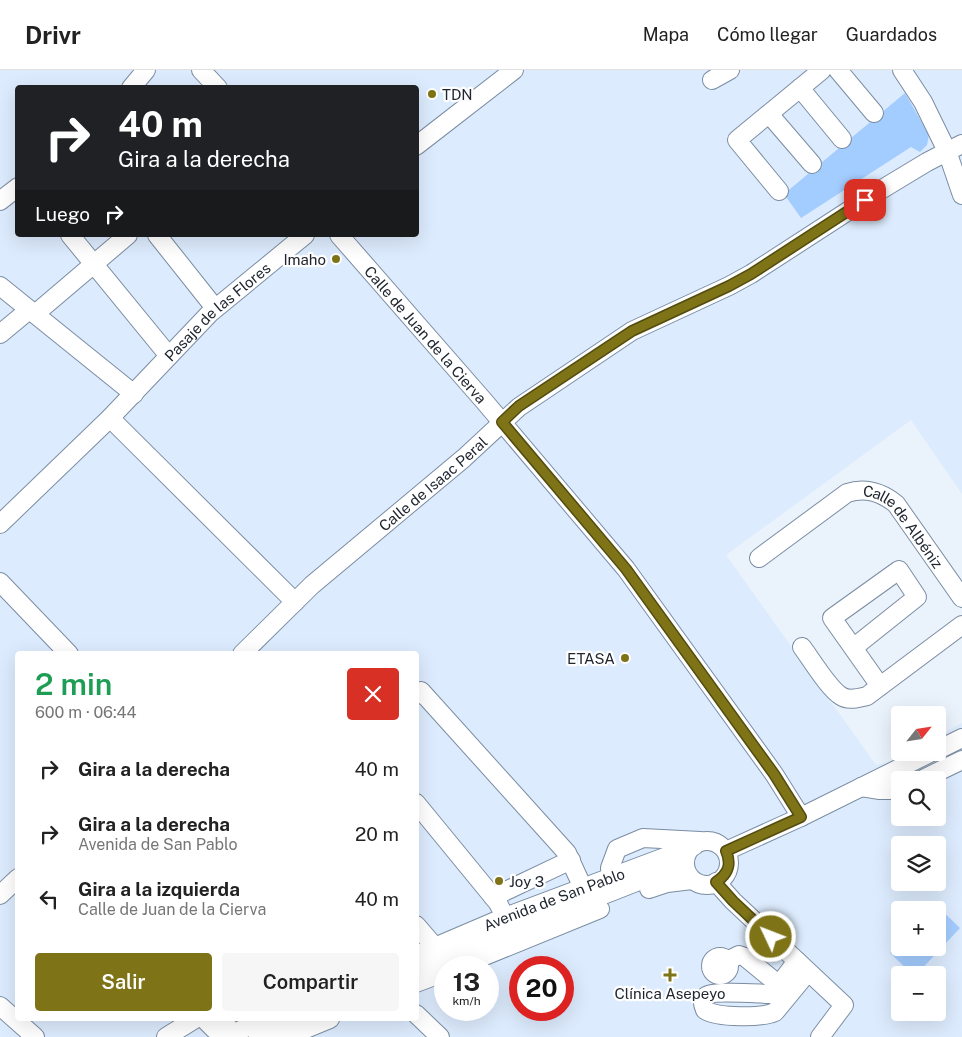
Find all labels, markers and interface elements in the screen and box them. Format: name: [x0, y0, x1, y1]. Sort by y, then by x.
text: Drivr: [25, 21, 81, 49]
text: Mapa: [643, 24, 689, 45]
text: Cómo llegar: [717, 24, 818, 45]
text: Guardados: [846, 24, 937, 45]
place label: TDN: [442, 86, 473, 103]
marker: TDN: [426, 88, 438, 100]
text: 40 m: [118, 104, 203, 145]
icon: right: [35, 105, 100, 170]
text: Gira a la derecha: [118, 146, 290, 172]
pin: [844, 179, 886, 221]
icon: arrive: [851, 186, 879, 214]
icon: right: [100, 200, 128, 228]
text: Luego: [35, 203, 90, 225]
place label: Imaho: [283, 251, 326, 268]
marker: Imaho: [330, 253, 342, 265]
street label: Pasaje de las Flores: [161, 259, 273, 364]
street label: Calle de Juan de la Cierva: [361, 262, 490, 407]
street label: Calle de Isaac Peral: [375, 433, 490, 534]
street label: Calle de Albéniz: [862, 482, 947, 571]
place label: ETASA: [567, 650, 615, 667]
marker: ETASA: [619, 652, 631, 664]
text: 2 min: [35, 666, 112, 702]
button: close: [347, 668, 399, 720]
text: 600 m · 06:44: [35, 703, 137, 722]
north arrow: [891, 706, 946, 761]
map controls: [891, 706, 946, 1021]
icon: right: [35, 755, 63, 783]
text: Gira a la derecha: [78, 758, 230, 780]
text: 40 m: [354, 758, 399, 780]
button: search: [891, 771, 946, 826]
text: Gira a la derecha: [78, 813, 230, 835]
icon: right: [35, 820, 63, 848]
text: 20 m: [355, 823, 399, 845]
text: Avenida de San Pablo: [78, 835, 238, 854]
button: layers: [891, 836, 946, 891]
street label: Avenida de San Pablo: [481, 864, 627, 934]
place label: Joy 3: [509, 873, 544, 890]
marker: Joy 3: [493, 875, 505, 887]
text: Gira a la izquierda: [78, 878, 240, 900]
icon: left: [35, 885, 63, 913]
text: 40 m: [354, 888, 399, 910]
text: Calle de Juan de la Cierva: [78, 900, 266, 919]
button: +: [891, 901, 946, 956]
position arrow: [744, 910, 796, 962]
button: Salir: [35, 953, 212, 1011]
button: Compartir: [222, 953, 399, 1011]
speed limit sign: 20: [509, 956, 574, 1021]
button: −: [891, 966, 946, 1021]
text: 13: [453, 967, 480, 997]
marker: Clínica Asepeyo: [663, 968, 677, 982]
place label: Clínica Asepeyo: [614, 985, 726, 1002]
text: km/h: [452, 994, 481, 1008]

